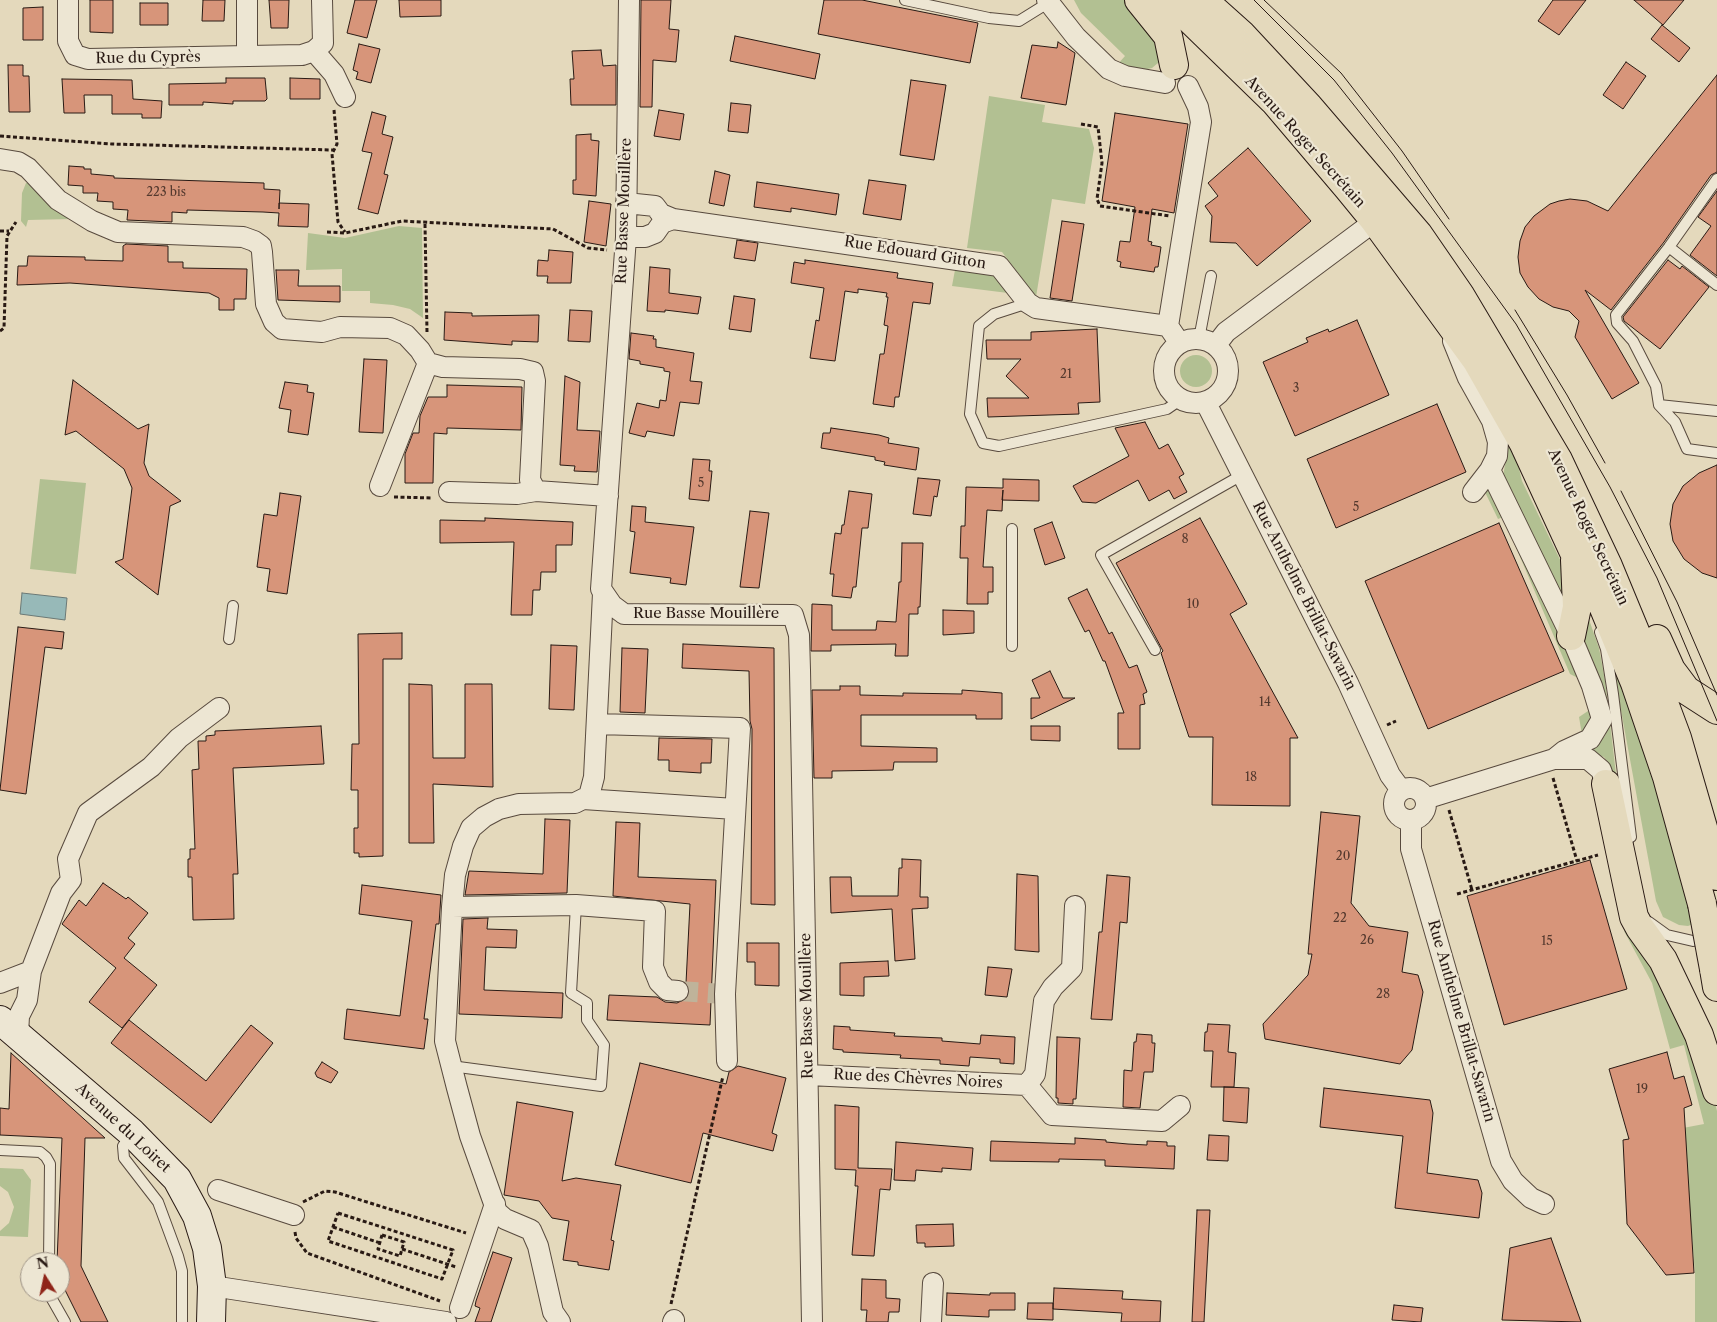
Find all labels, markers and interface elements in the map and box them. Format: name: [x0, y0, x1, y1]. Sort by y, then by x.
street label: Rue du Cyprès: [95, 48, 201, 68]
street label: Avenue Roger Secrétain: [1241, 72, 1369, 212]
street label: Rue Basse Mouillère: [612, 138, 636, 284]
house number: 223 bis: [146, 186, 186, 200]
street label: Rue Edouard Gitton: [843, 233, 987, 273]
house number: 21: [1060, 368, 1072, 382]
house number: 3: [1293, 382, 1299, 396]
street label: Avenue Roger Secrétain: [1544, 446, 1632, 608]
house number: 5: [698, 477, 704, 491]
street label: Rue Anthelme Brillat-Savarin: [1248, 499, 1360, 693]
house number: 5: [1353, 501, 1359, 515]
house number: 8: [1181, 533, 1189, 547]
house number: 10: [1187, 598, 1199, 612]
street label: Rue Basse Mouillère: [633, 605, 779, 623]
house number: 14: [1259, 696, 1271, 710]
house number: 18: [1245, 771, 1257, 785]
house number: 20: [1336, 850, 1350, 864]
house number: 22: [1333, 912, 1347, 926]
street label: Rue Anthelme Brillat-Savarin: [1423, 918, 1499, 1124]
street label: Rue Basse Mouillère: [797, 933, 817, 1079]
house number: 26: [1360, 934, 1374, 948]
house number: 15: [1541, 935, 1553, 949]
house number: 28: [1376, 988, 1390, 1002]
street label: Rue des Chèvres Noires: [833, 1066, 1003, 1092]
street label: Avenue du Loiret: [72, 1079, 174, 1177]
house number: 19: [1636, 1083, 1648, 1097]
north arrow: [20, 1252, 70, 1302]
text: N: [35, 1253, 50, 1273]

